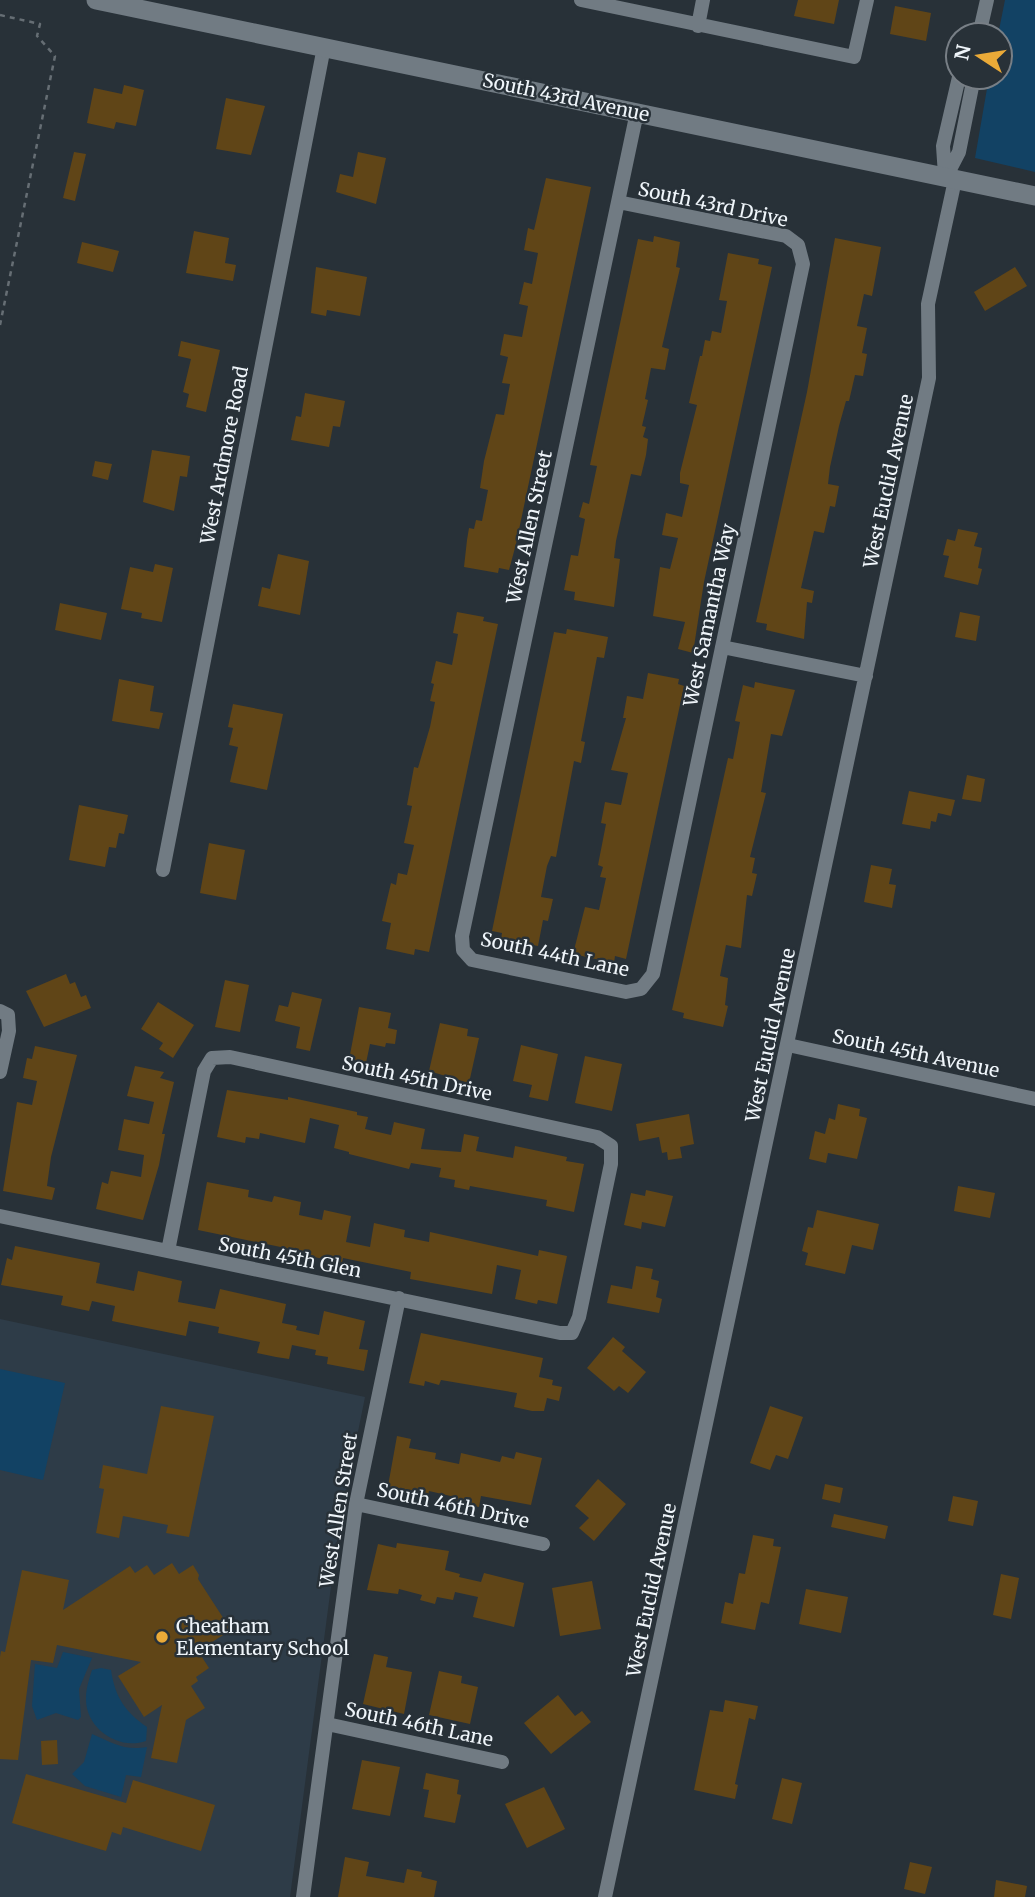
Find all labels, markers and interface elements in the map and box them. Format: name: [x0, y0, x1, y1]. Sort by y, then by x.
north arrow: [944, 21, 1014, 91]
text: N: [949, 43, 976, 62]
street label: South 43rd Avenue: [480, 68, 652, 126]
street label: South 43rd Drive: [636, 176, 790, 232]
street label: West Ardmore Road: [195, 364, 253, 547]
street label: West Euclid Avenue: [858, 392, 918, 571]
street label: West Allen Street: [501, 448, 557, 607]
street label: West Samantha Way: [678, 521, 740, 710]
street label: South 44th Lane: [479, 927, 632, 981]
street label: West Euclid Avenue: [740, 946, 800, 1125]
street label: South 45th Avenue: [830, 1024, 1002, 1082]
street label: South 45th Drive: [340, 1050, 494, 1106]
street label: South 45th Glen: [216, 1231, 364, 1283]
street label: West Allen Street: [314, 1430, 362, 1590]
street label: South 46th Drive: [375, 1477, 531, 1533]
street label: West Euclid Avenue: [621, 1501, 681, 1680]
place label: Cheatham Elementary School: [176, 1614, 349, 1660]
marker: Cheatham Elementary School: [154, 1629, 170, 1645]
street label: South 46th Lane: [343, 1697, 495, 1751]

